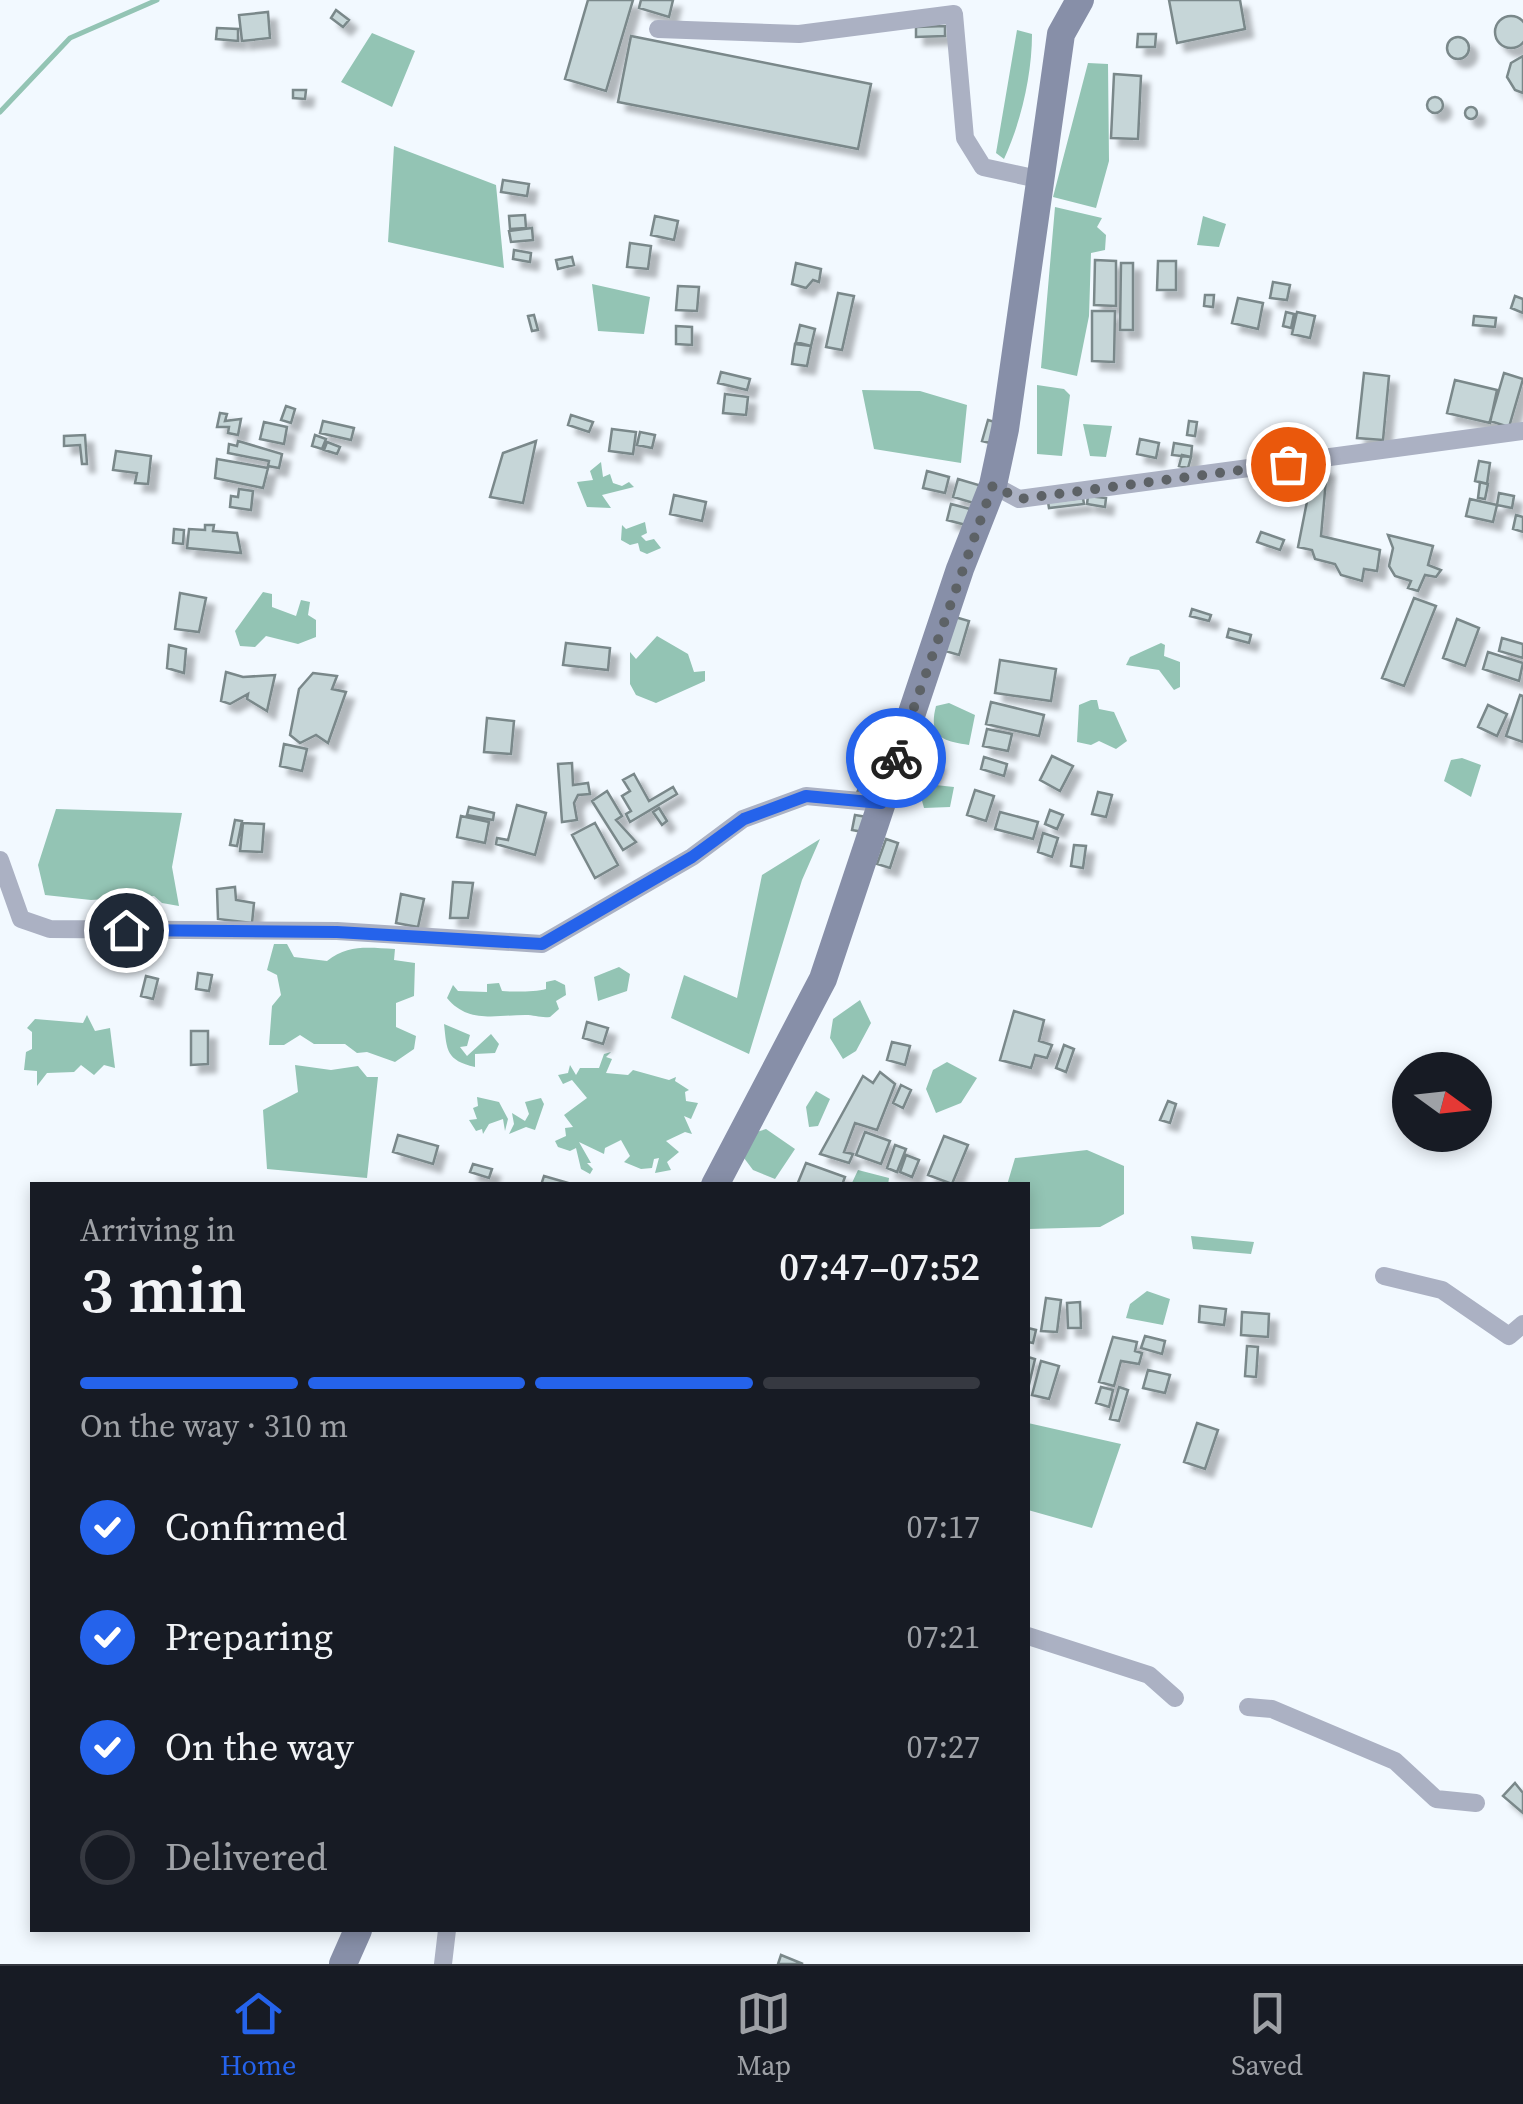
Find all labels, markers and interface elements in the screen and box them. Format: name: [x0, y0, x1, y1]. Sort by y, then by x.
pin: [1246, 422, 1331, 507]
icon: bag: [1261, 437, 1316, 492]
courier: [846, 708, 946, 808]
icon: bike: [869, 731, 924, 786]
pin: [84, 888, 169, 973]
icon: home: [99, 903, 154, 958]
north arrow: [1392, 1052, 1492, 1152]
map controls: [1392, 1052, 1492, 1152]
text: Arriving in: [80, 1208, 235, 1252]
text: 07:47–07:52: [779, 1241, 980, 1293]
text: 3 min: [80, 1245, 247, 1334]
text: On the way · 310 m: [80, 1404, 348, 1448]
icon: check: [80, 1500, 135, 1555]
text: Confirmed: [165, 1501, 347, 1553]
text: 07:17: [906, 1505, 980, 1549]
icon: check: [80, 1610, 135, 1665]
text: Preparing: [165, 1611, 333, 1663]
text: 07:21: [906, 1615, 980, 1659]
icon: check: [80, 1720, 135, 1775]
text: On the way: [165, 1721, 354, 1773]
text: 07:27: [906, 1725, 980, 1769]
text: Delivered: [165, 1831, 328, 1883]
tab: Home: [220, 1986, 296, 2084]
tab: Map: [736, 1986, 791, 2084]
tab: Saved: [1231, 1986, 1303, 2084]

